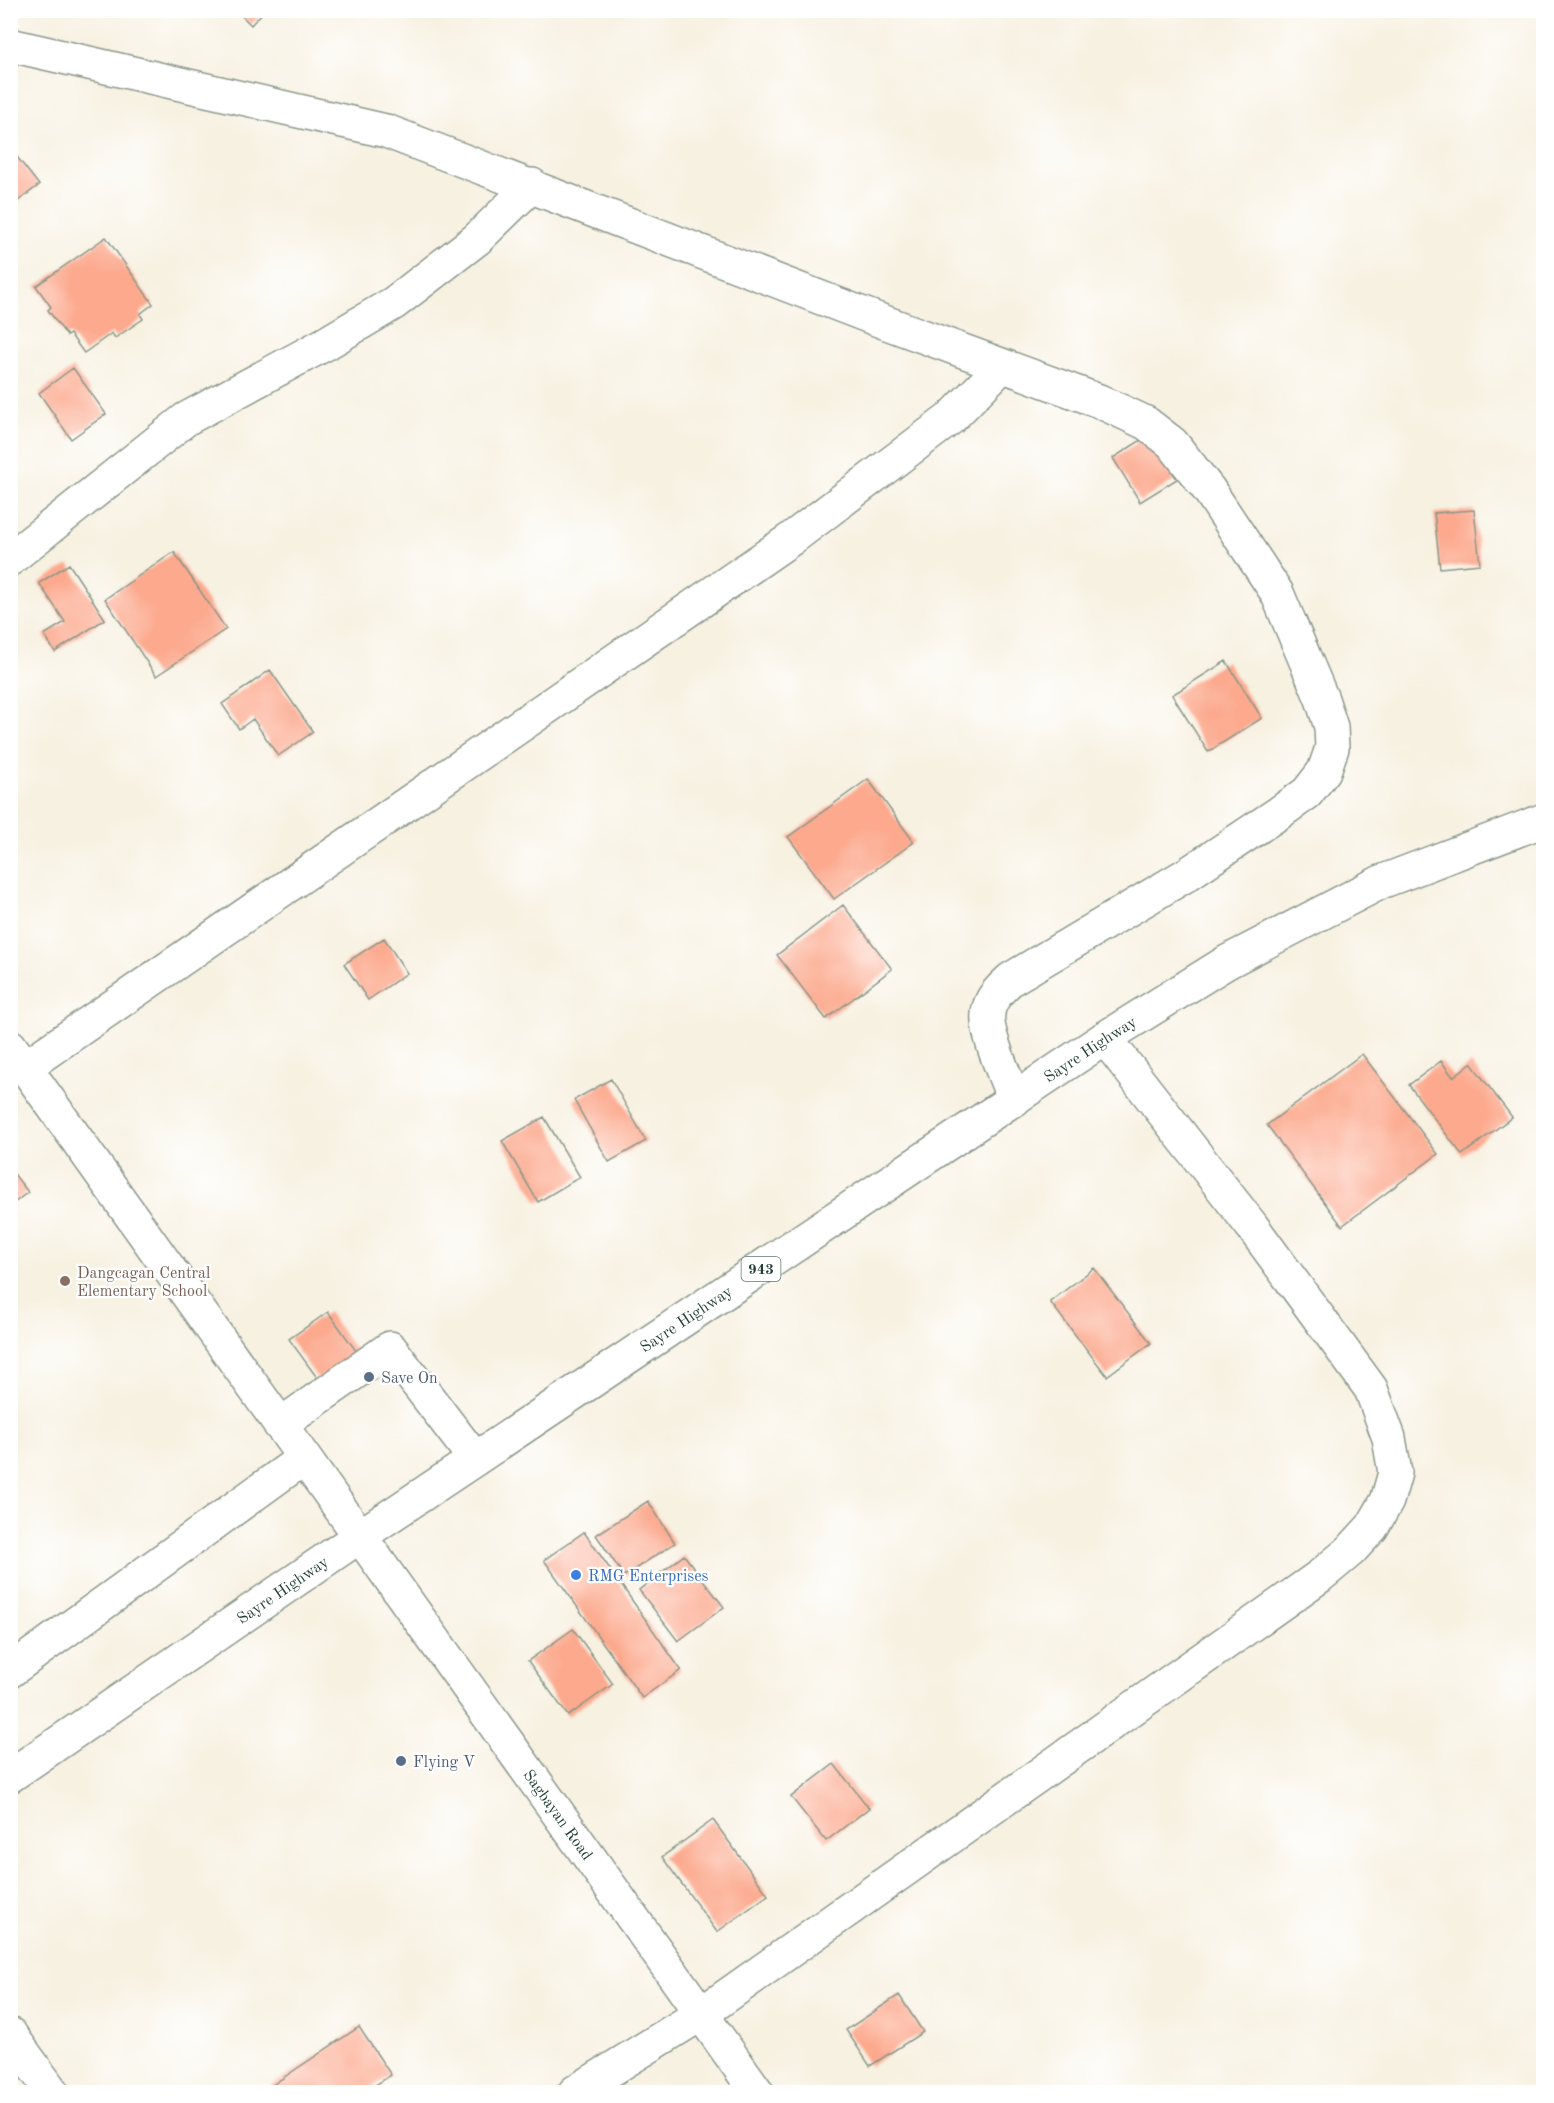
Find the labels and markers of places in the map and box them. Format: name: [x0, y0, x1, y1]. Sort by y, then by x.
place label: Dangcagan Central Elementary School: [77, 1266, 210, 1300]
marker: Dangcagan Central Elementary School: [58, 1274, 72, 1288]
marker: Save On: [362, 1370, 376, 1384]
place label: Save On: [381, 1371, 438, 1387]
marker: RMG Enterprises: [569, 1568, 583, 1582]
place label: RMG Enterprises: [588, 1569, 709, 1585]
marker: Flying V: [394, 1754, 408, 1768]
place label: Flying V: [413, 1755, 475, 1771]

